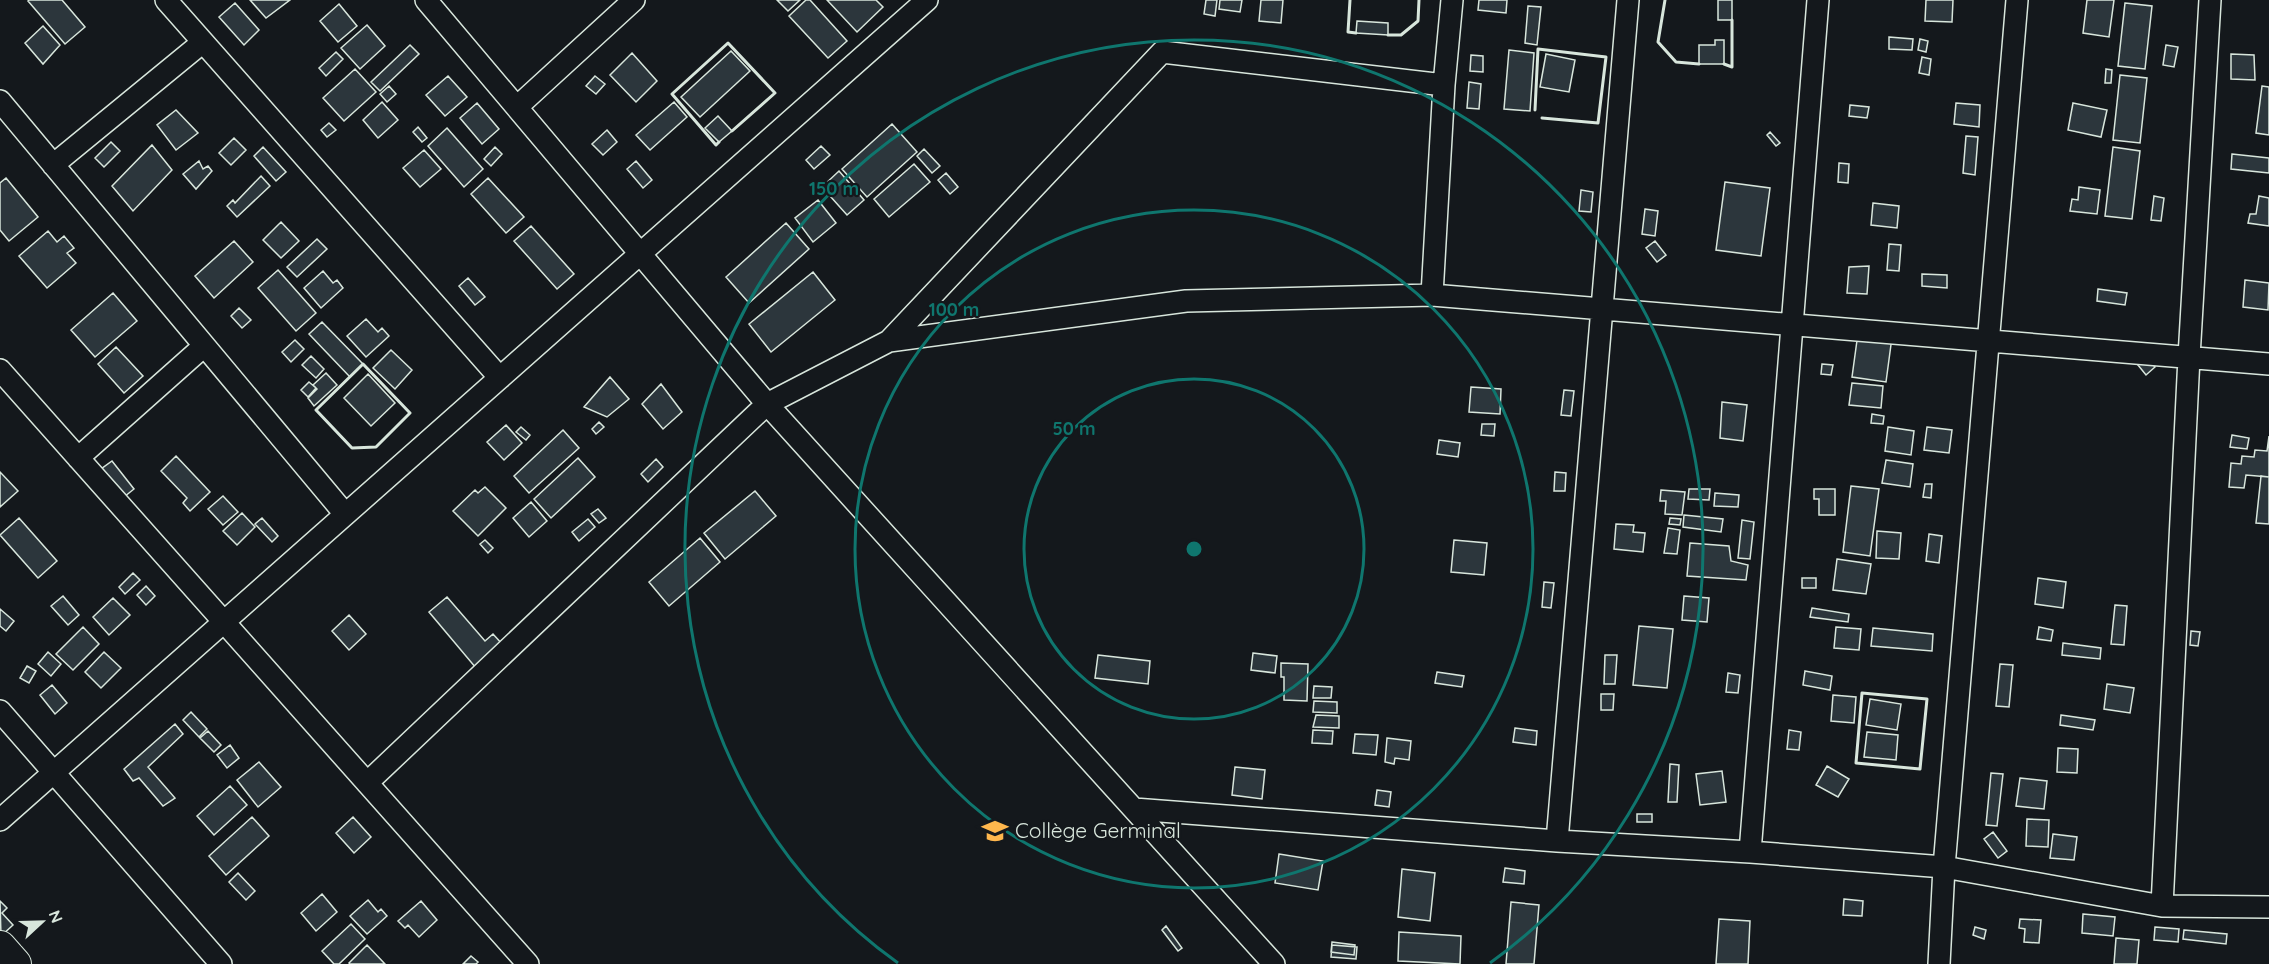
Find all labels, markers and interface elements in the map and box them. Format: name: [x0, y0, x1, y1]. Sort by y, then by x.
text: 150 m: [809, 177, 859, 200]
text: 100 m: [929, 298, 979, 321]
text: 50 m: [1052, 417, 1096, 440]
centre of rings: [1184, 539, 1204, 559]
school or university icon: Collège Germinal: [980, 816, 1010, 846]
place label: Collège Germinal: [1015, 817, 1181, 843]
north arrow: [12, 892, 72, 952]
text: N: [44, 907, 67, 926]

